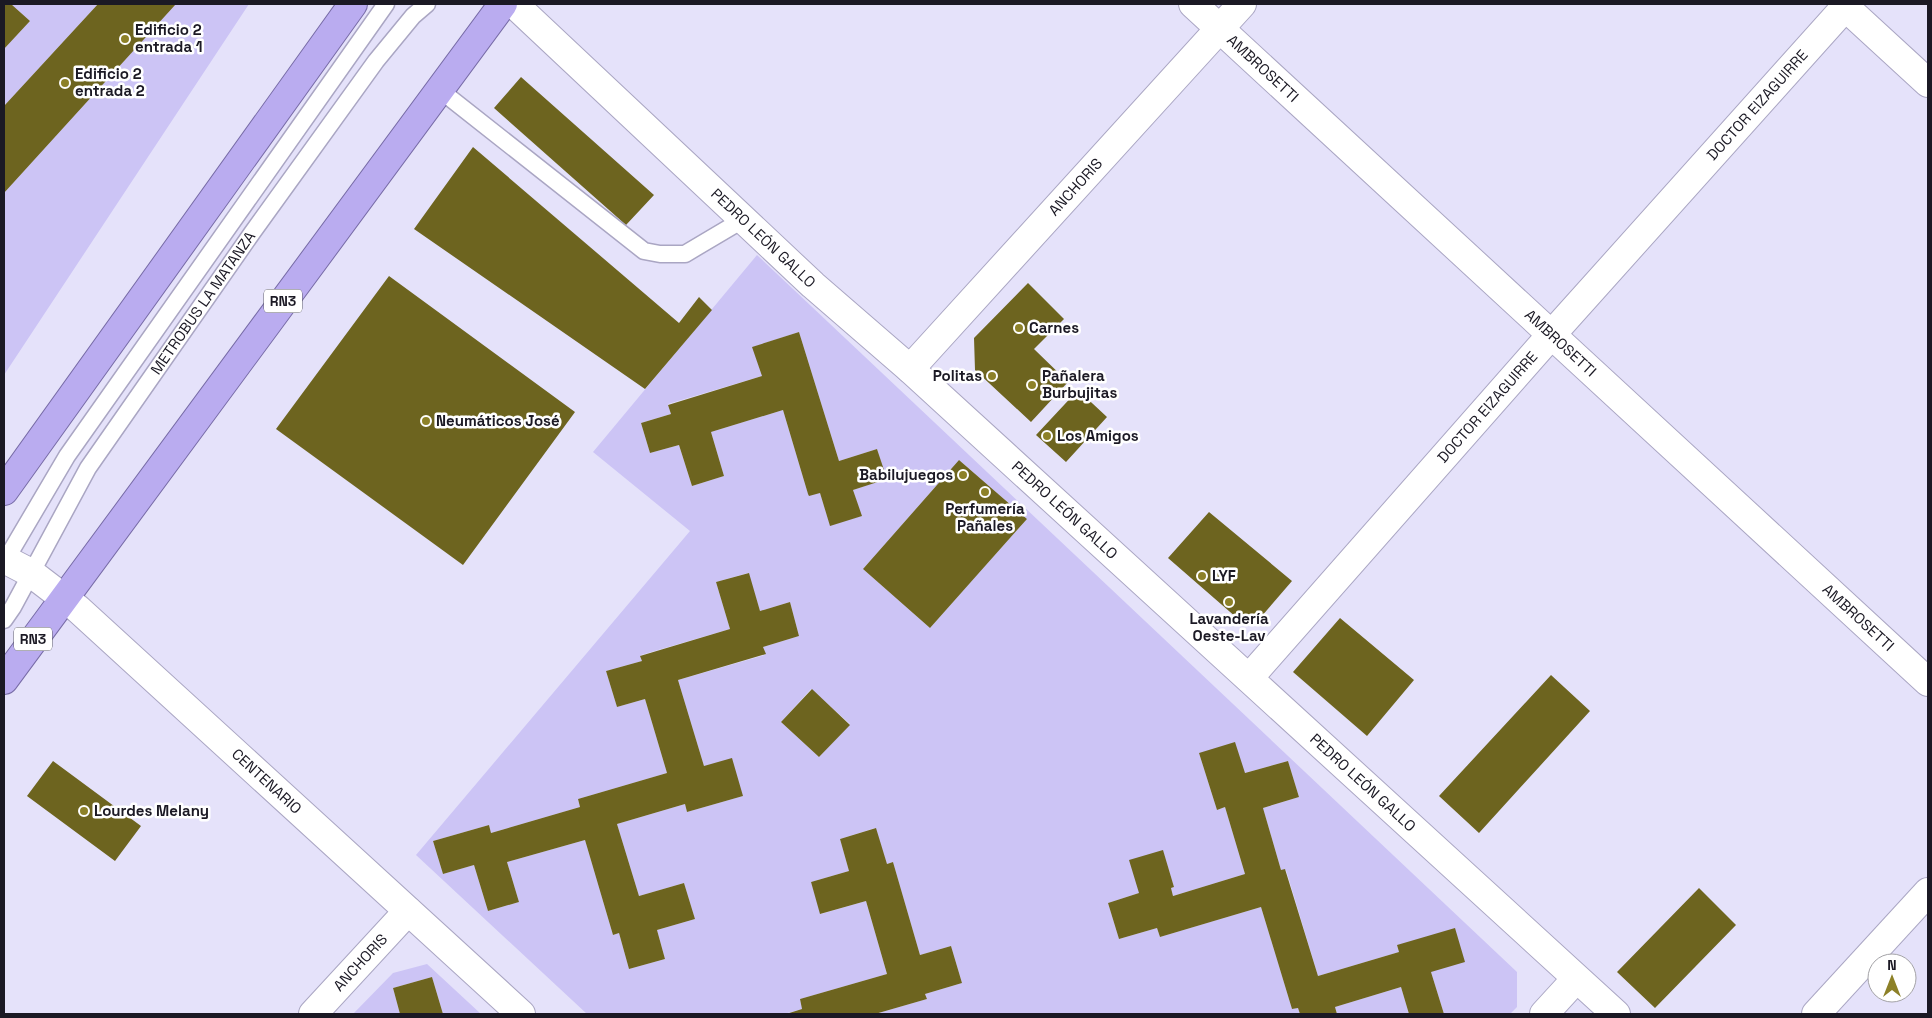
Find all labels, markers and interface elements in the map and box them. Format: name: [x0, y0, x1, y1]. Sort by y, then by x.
place label: Edificio 2 entrada 1: [135, 20, 203, 56]
street label: AMBROSETTI: [1223, 30, 1303, 106]
marker: Edificio 2 entrada 1: [119, 33, 131, 45]
street label: DOCTOR EIZAGUIRRE: [1702, 45, 1812, 164]
place label: Edificio 2 entrada 2: [75, 64, 145, 100]
marker: Edificio 2 entrada 2: [59, 77, 71, 89]
street label: ANCHORIS: [1044, 154, 1106, 219]
street label: PEDRO LEÓN GALLO: [707, 184, 820, 292]
street label: METROBUS LA MATANZA: [146, 227, 260, 378]
road number: RN3: [264, 290, 302, 312]
street label: AMBROSETTI: [1521, 305, 1601, 380]
place label: Carnes: [1029, 318, 1079, 337]
marker: Carnes: [1013, 322, 1025, 334]
street label: DOCTOR EIZAGUIRRE: [1433, 347, 1541, 466]
place label: Politas: [933, 366, 982, 385]
place label: Pañalera Burbujitas: [1042, 366, 1117, 402]
marker: Politas: [986, 370, 998, 382]
marker: Pañalera Burbujitas: [1026, 379, 1038, 391]
place label: Neumáticos José: [436, 411, 560, 430]
marker: Neumáticos José: [420, 415, 432, 427]
place label: Los Amigos: [1057, 426, 1139, 445]
marker: Los Amigos: [1041, 430, 1053, 442]
street label: PEDRO LEÓN GALLO: [1008, 457, 1122, 563]
place label: Babilujuegos: [859, 465, 953, 484]
marker: Babilujuegos: [957, 469, 969, 481]
marker: Perfumería Pañales: [979, 486, 991, 498]
place label: Perfumería Pañales: [945, 499, 1025, 535]
place label: LYF: [1212, 566, 1236, 585]
marker: LYF: [1196, 570, 1208, 582]
street label: AMBROSETTI: [1819, 579, 1898, 655]
marker: Lavandería Oeste-Lav: [1223, 596, 1235, 608]
place label: Lavandería Oeste-Lav: [1189, 609, 1269, 645]
road number: RN3: [14, 628, 52, 650]
street label: PEDRO LEÓN GALLO: [1306, 729, 1420, 836]
street label: CENTENARIO: [228, 744, 306, 818]
place label: Lourdes Melany: [94, 801, 209, 820]
marker: Lourdes Melany: [78, 805, 90, 817]
street label: ANCHORIS: [329, 930, 391, 995]
north arrow: [1867, 953, 1917, 1003]
text: N: [1887, 956, 1897, 974]

